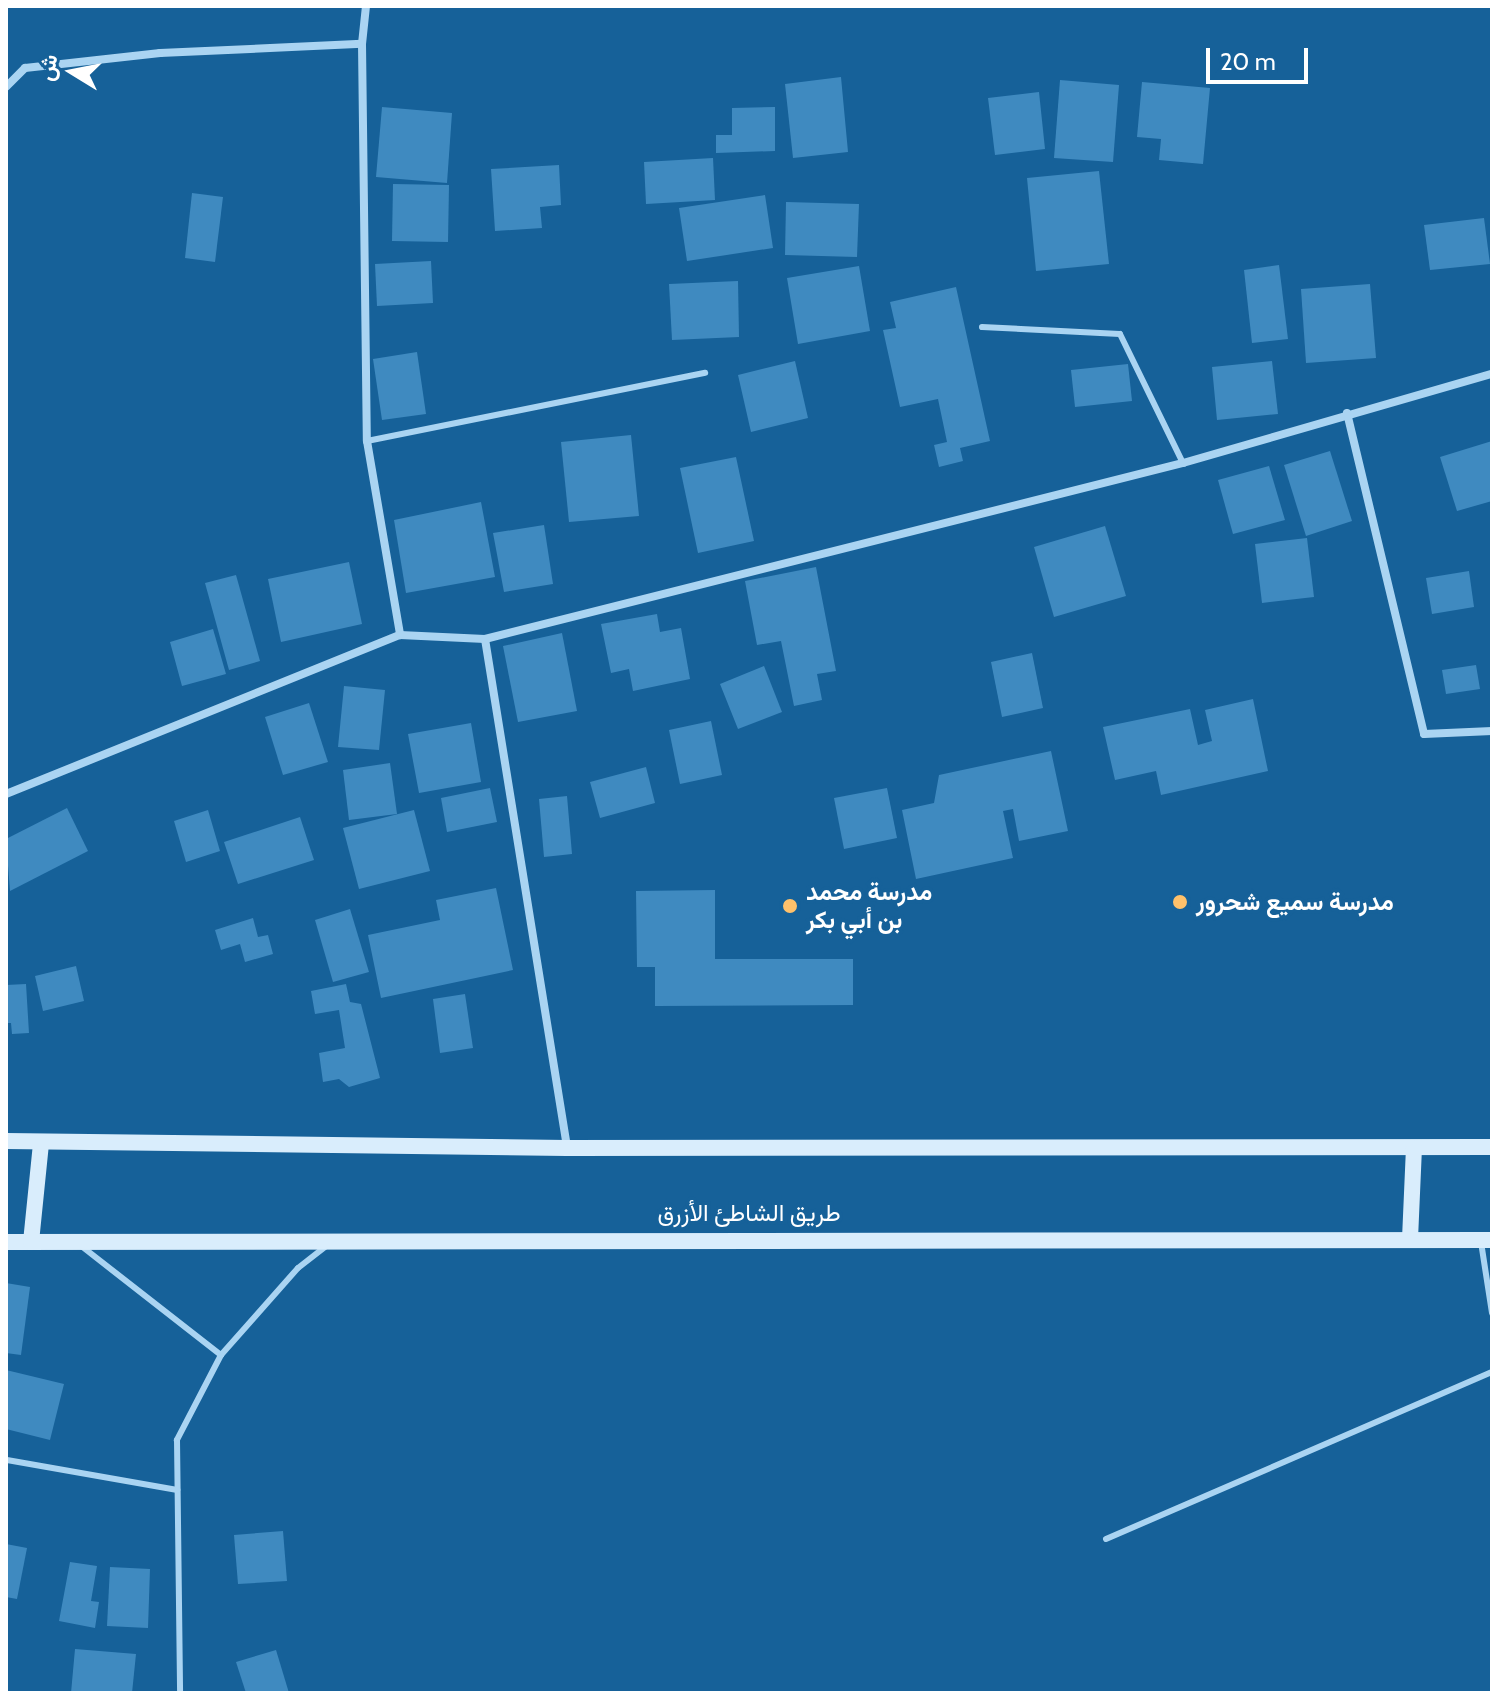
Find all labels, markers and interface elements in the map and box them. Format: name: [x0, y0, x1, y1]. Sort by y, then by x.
north arrow: [32, 32, 112, 112]
scale bar: [1210, 32, 1312, 82]
text: 20 m: [1220, 47, 1276, 76]
text: ش: [32, 52, 63, 83]
place label: مدرسة محمد بن أبي بكر: [806, 878, 932, 934]
place label: مدرسة سميع شحرور: [1196, 888, 1394, 916]
marker: مدرسة سميع شحرور: [1171, 893, 1189, 911]
marker: مدرسة محمد بن أبي بكر: [781, 897, 799, 915]
street label: طريق الشاطئ الأزرق: [657, 1199, 841, 1227]

